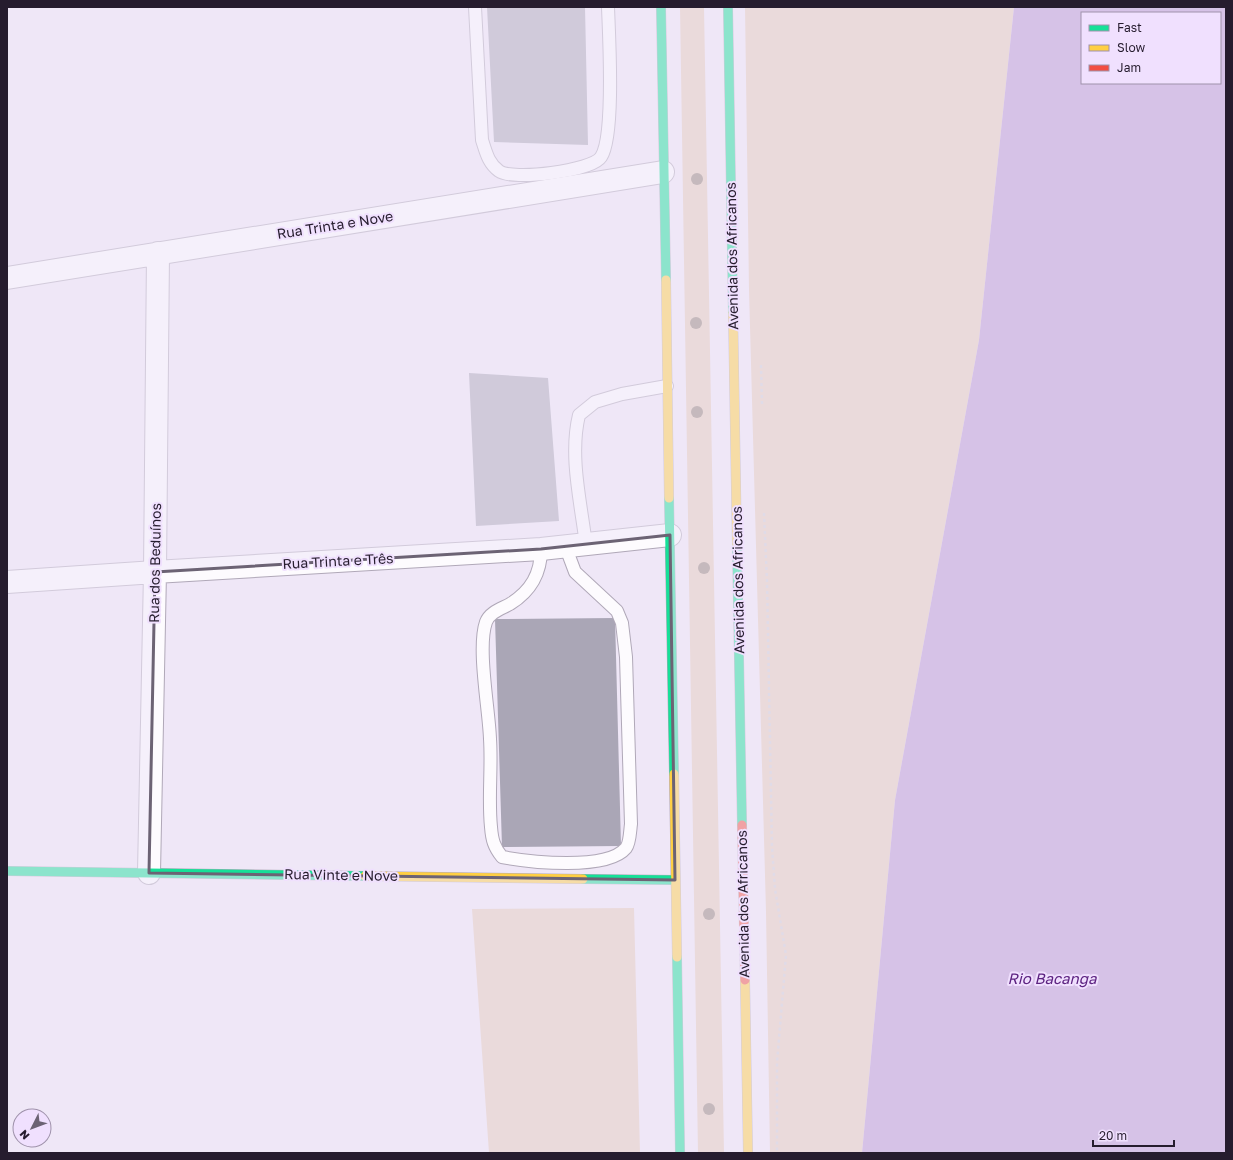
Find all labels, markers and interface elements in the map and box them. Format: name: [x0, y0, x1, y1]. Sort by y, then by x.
legend: [1081, 12, 1221, 84]
text: Fast: [1117, 20, 1142, 35]
text: Slow: [1117, 40, 1145, 55]
text: Jam: [1117, 60, 1141, 75]
street label: Avenida dos Africanos: [722, 182, 741, 330]
street label: Rua Trinta e Nove: [276, 207, 394, 242]
street label: Rua dos Beduínos: [145, 503, 164, 623]
street label: Avenida dos Africanos: [728, 506, 747, 654]
street label: Rua Trinta e Três: [282, 549, 394, 572]
street label: Avenida dos Africanos: [733, 830, 752, 978]
street label: Rua Vinte e Nove: [284, 865, 398, 884]
water label: Rio Bacanga: [1007, 969, 1097, 988]
north arrow: [12, 1108, 52, 1148]
scale bar: [1093, 1122, 1174, 1148]
text: N: [17, 1128, 32, 1142]
text: 20 m: [1099, 1128, 1127, 1143]

